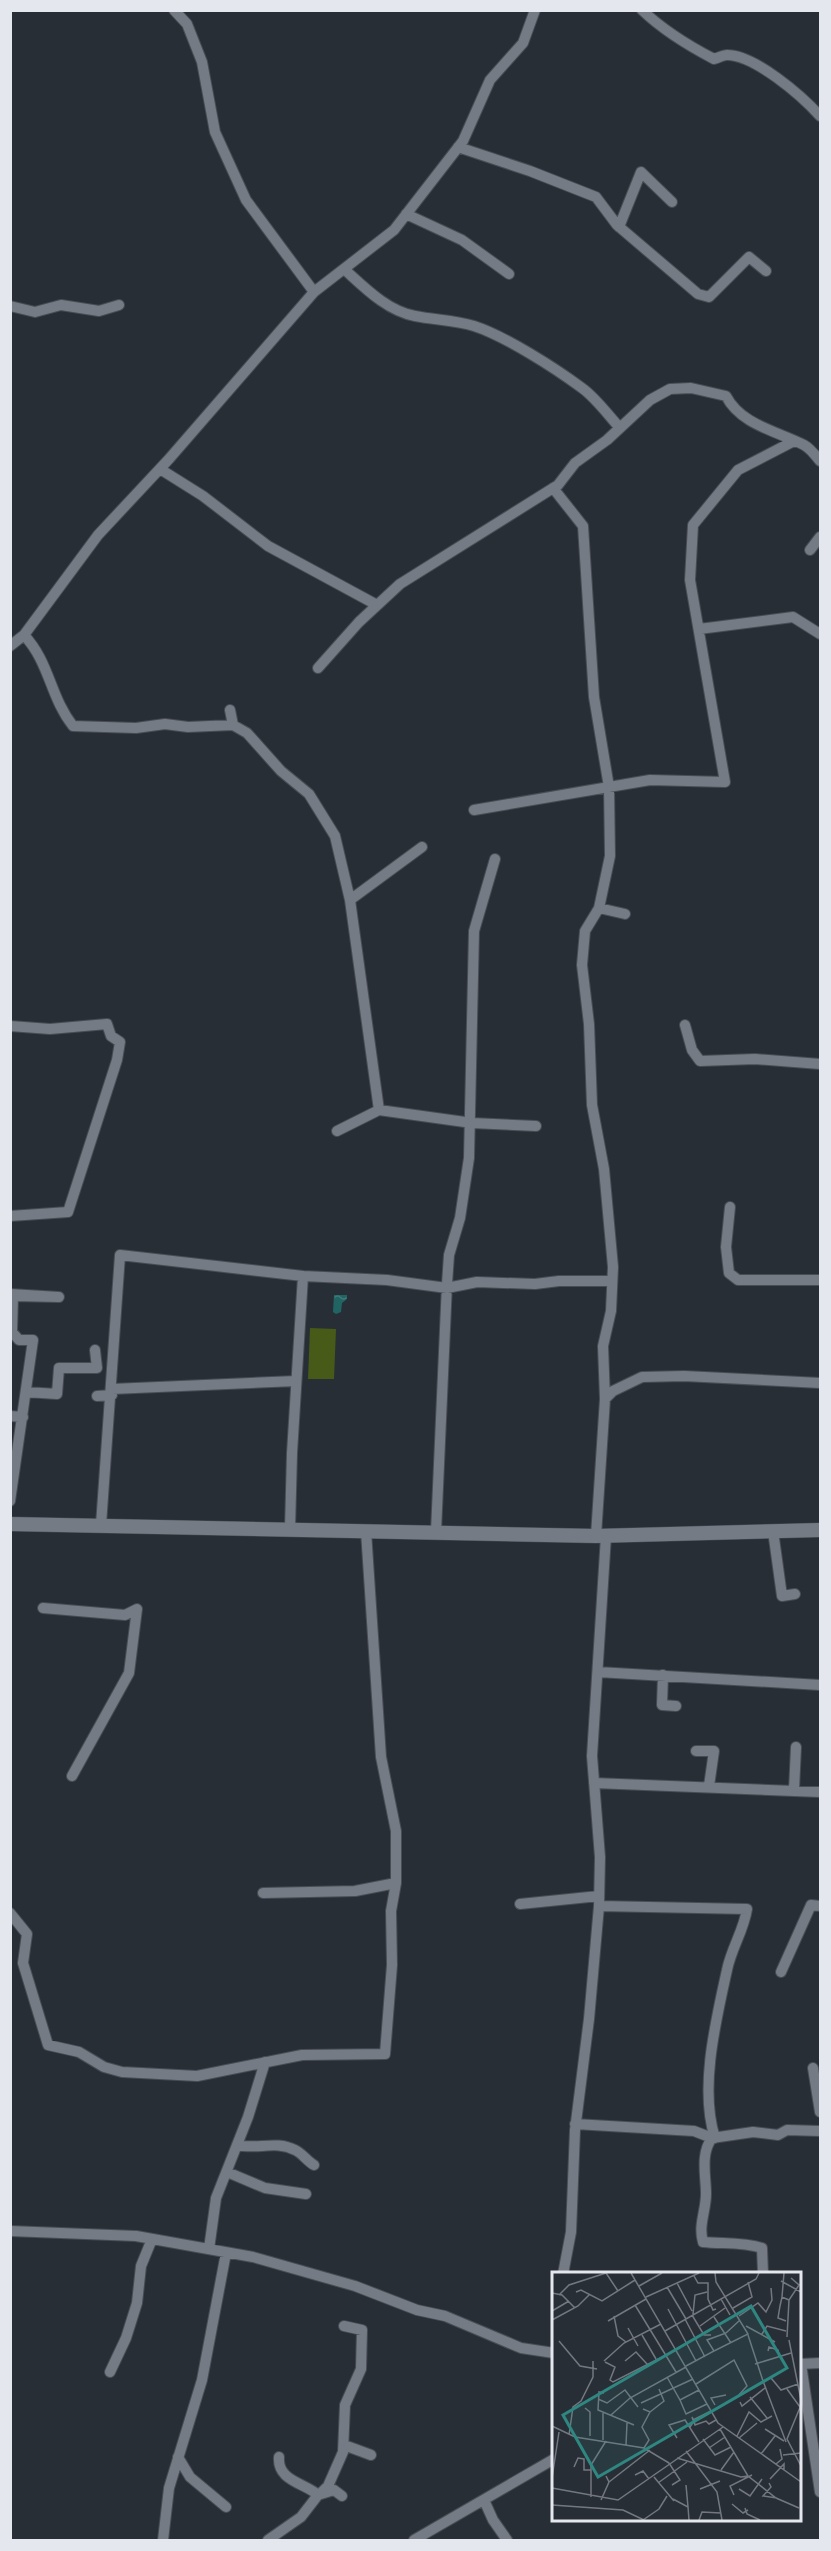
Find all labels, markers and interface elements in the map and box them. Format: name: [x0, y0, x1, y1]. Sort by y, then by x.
inset map: [552, 2272, 801, 2521]

